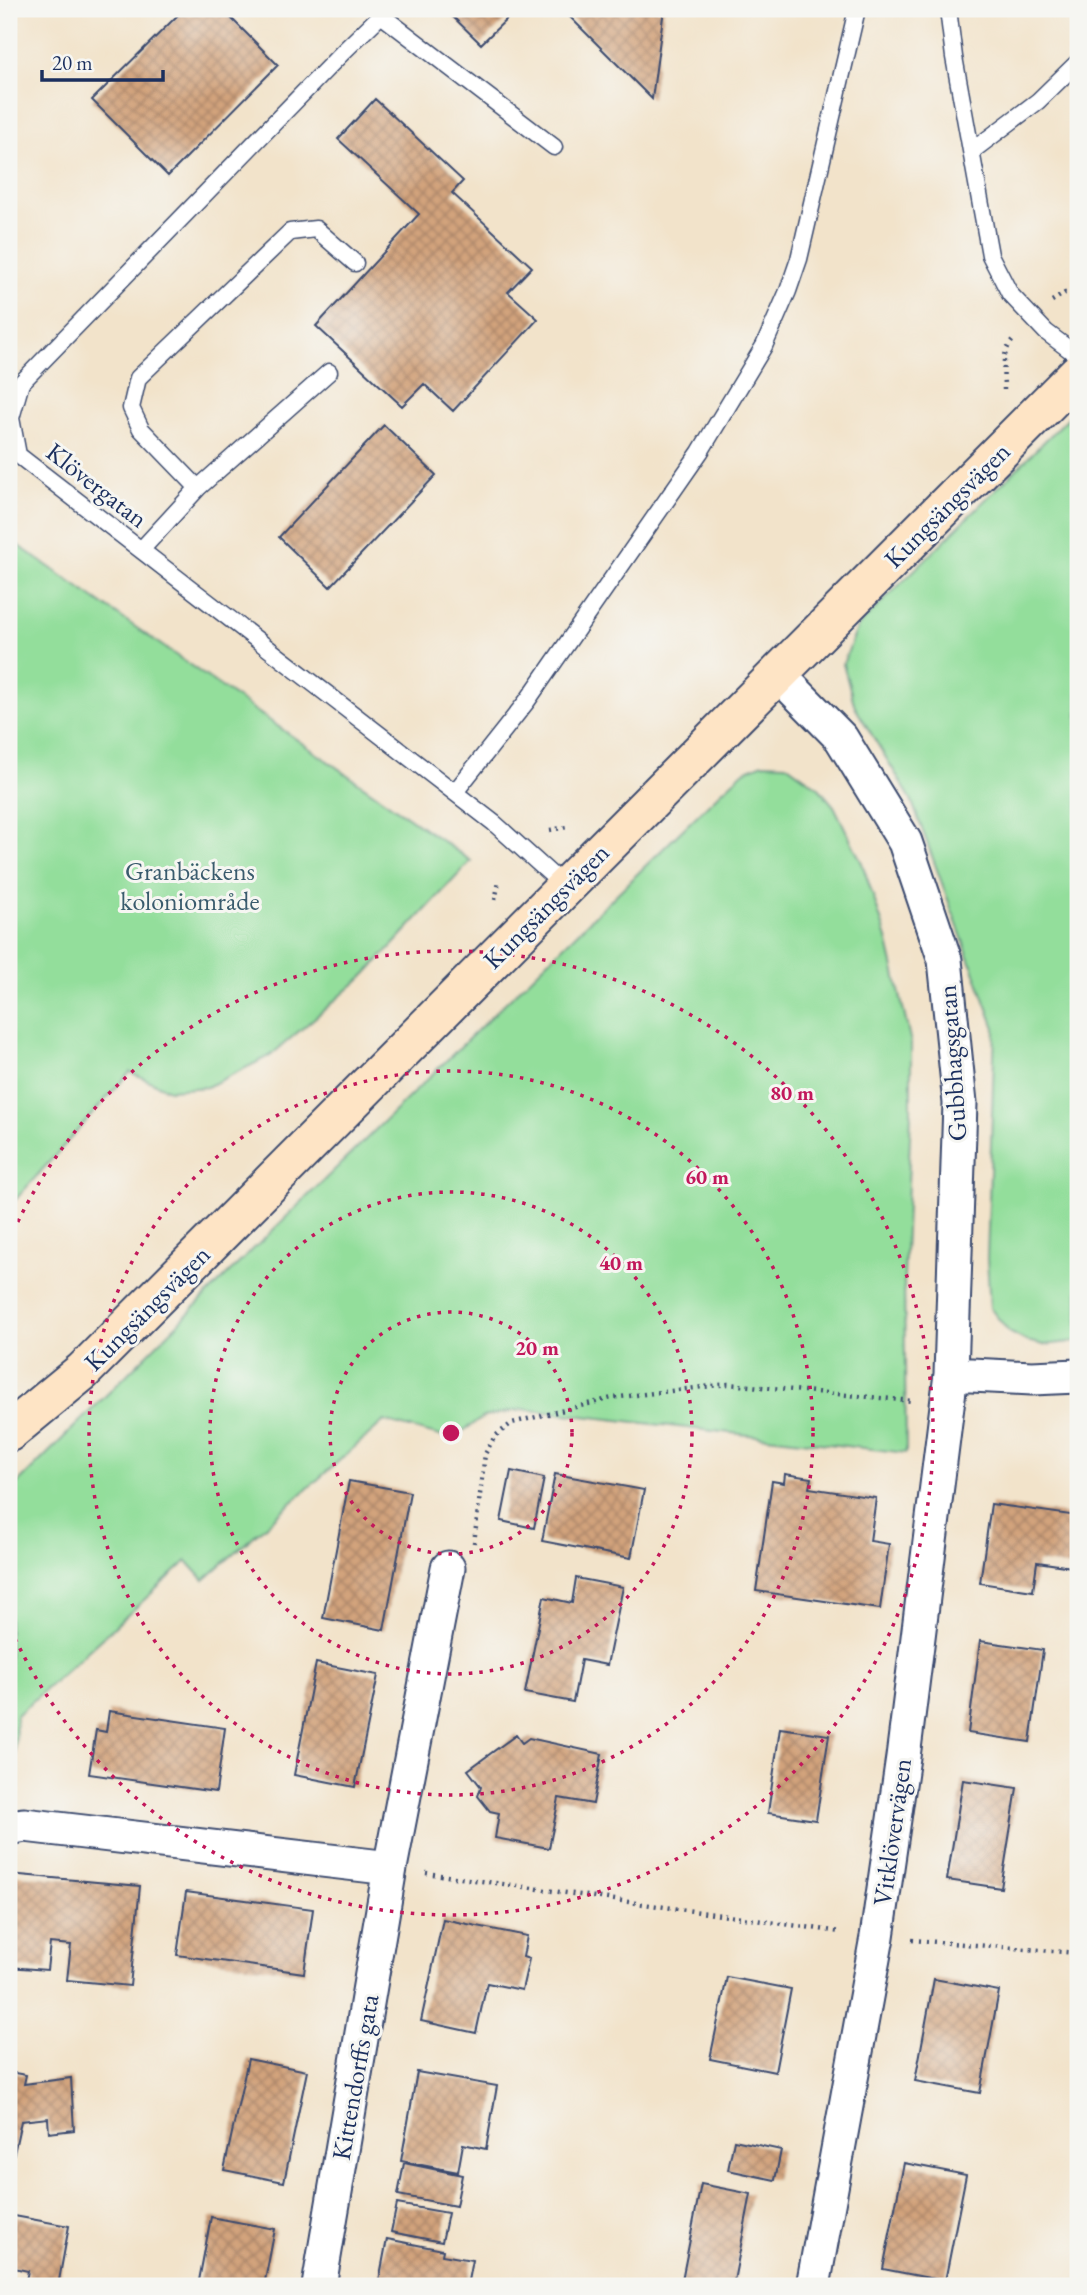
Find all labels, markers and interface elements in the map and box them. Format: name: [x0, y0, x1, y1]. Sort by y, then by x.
scale bar: [42, 38, 163, 82]
text: 20 m: [52, 49, 93, 76]
street label: Kungsängsvägen: [877, 434, 1018, 575]
street label: Klövergatan: [39, 435, 155, 535]
street label: Kungsängsvägen: [476, 835, 617, 976]
park label: Granbäckens koloniområde: [120, 854, 260, 918]
street label: Gubbhagsgatan: [930, 983, 974, 1142]
text: 80 m: [770, 1079, 814, 1106]
text: 60 m: [685, 1163, 729, 1190]
street label: Kungsängsvägen: [77, 1237, 218, 1378]
text: 40 m: [599, 1249, 643, 1276]
text: 20 m: [515, 1334, 559, 1361]
centre of rings: [439, 1421, 463, 1445]
street label: Vitklövervägen: [865, 1756, 919, 1908]
street label: Kittendorffs gata: [324, 1991, 386, 2163]

